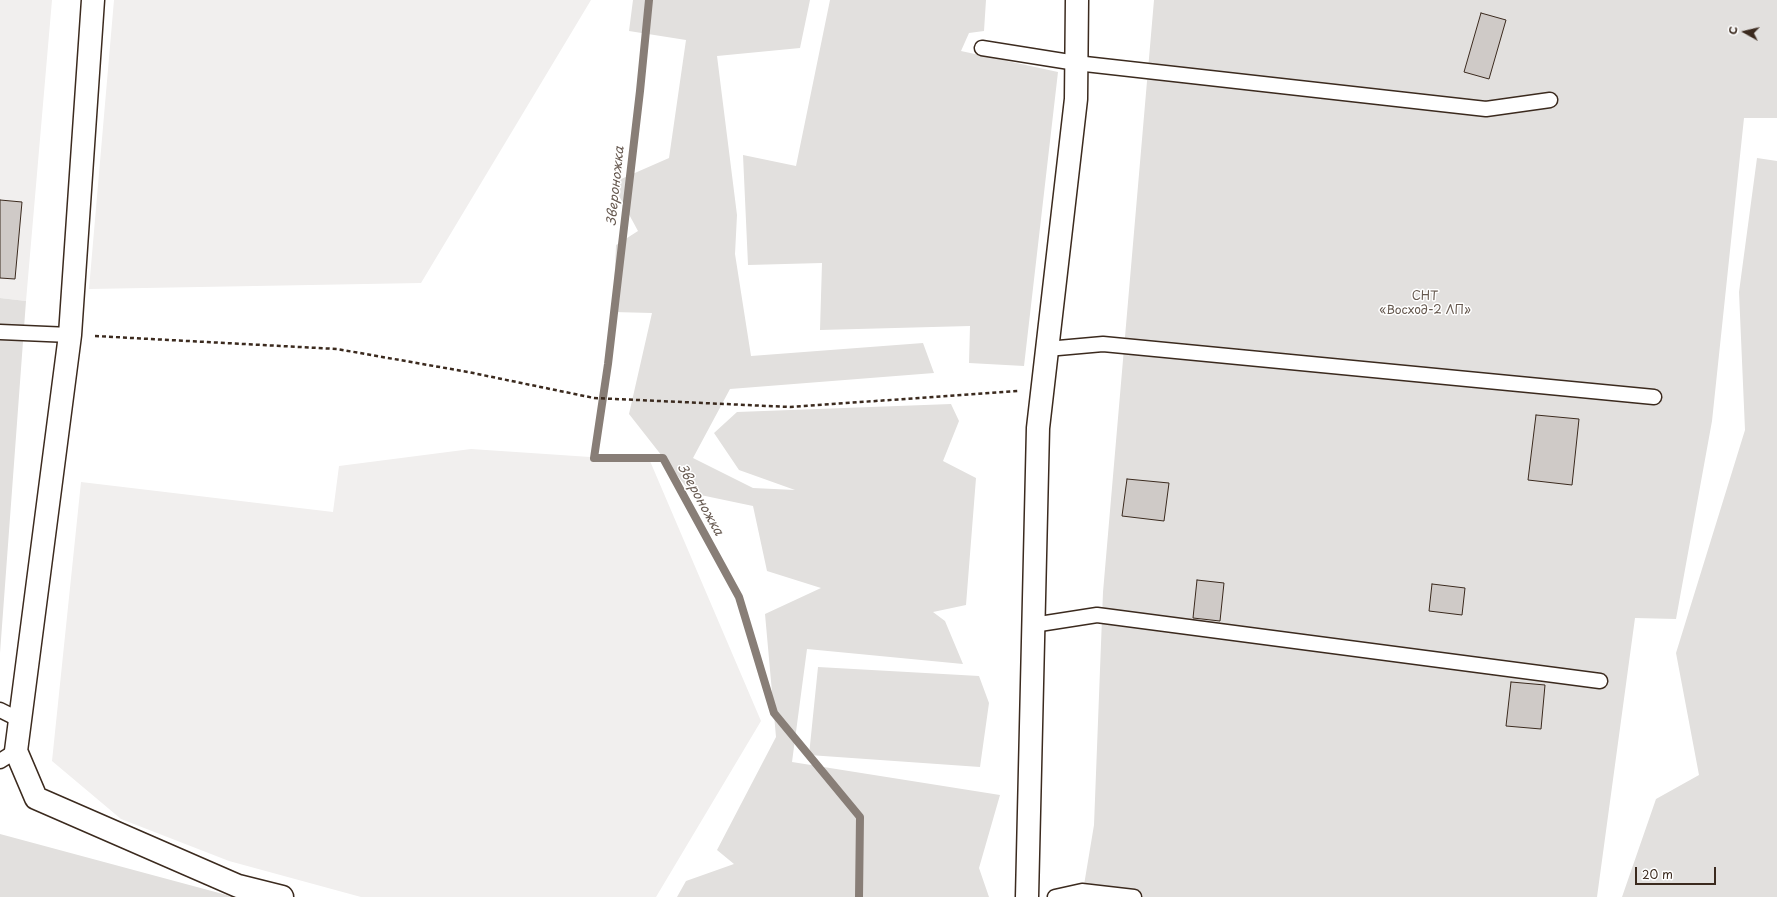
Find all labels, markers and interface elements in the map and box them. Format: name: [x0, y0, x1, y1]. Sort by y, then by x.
north arrow: [1725, 12, 1765, 52]
text: С: [1724, 25, 1742, 36]
water label: Звероножка: [604, 146, 628, 226]
park label: СНТ «Восход-2 ЛП»: [1379, 290, 1471, 318]
water label: Звероножка: [674, 461, 726, 539]
scale bar: [1637, 859, 1718, 885]
text: 20 m: [1642, 865, 1673, 883]

